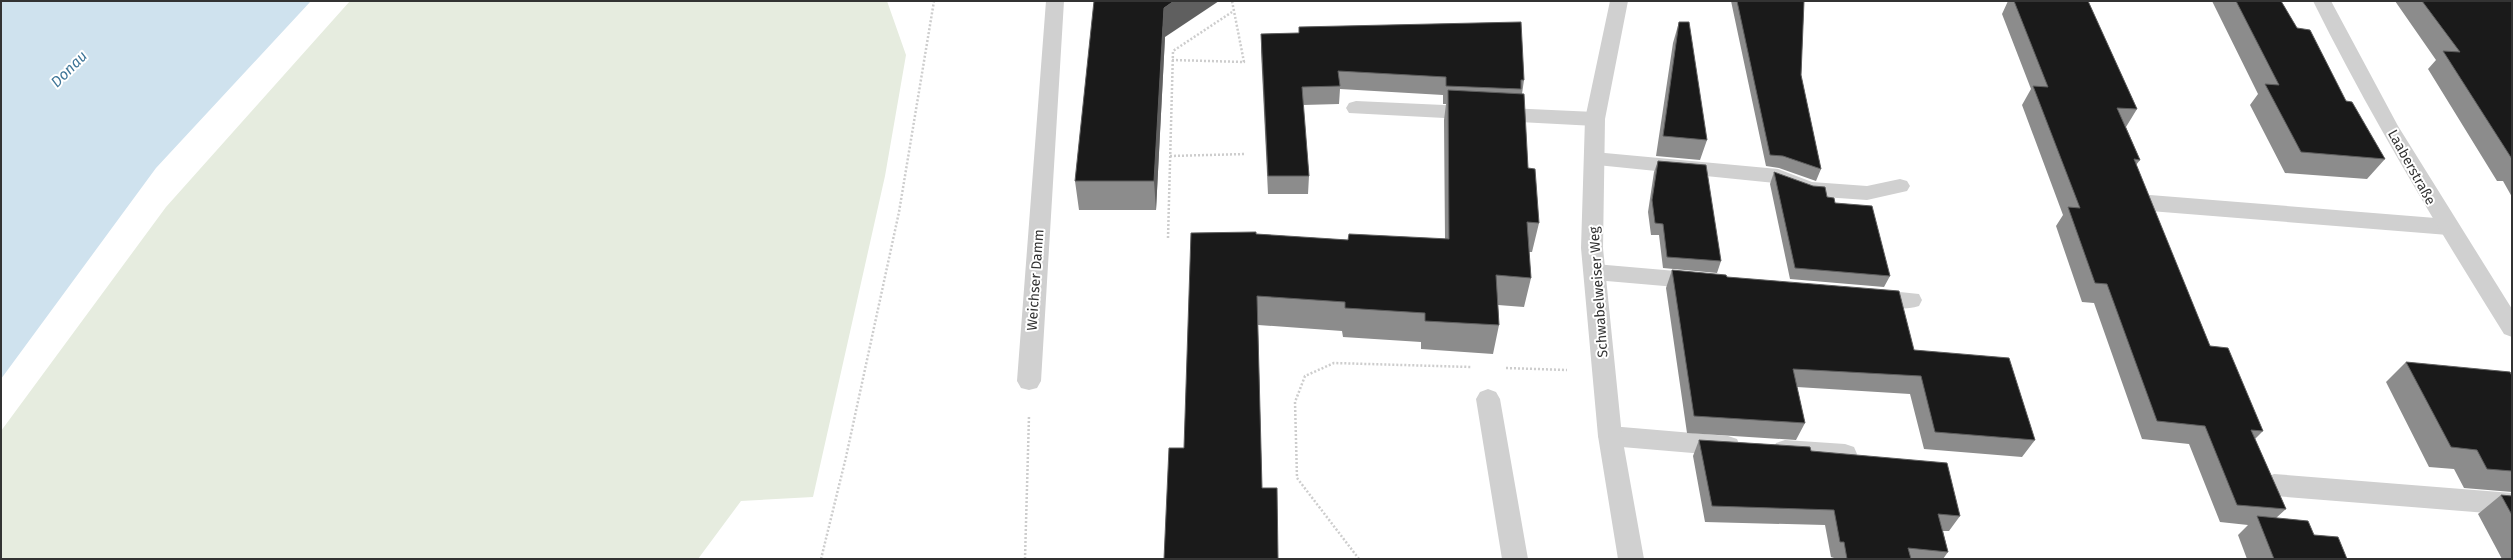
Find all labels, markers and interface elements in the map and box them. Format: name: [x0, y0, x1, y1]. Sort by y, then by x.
water label: Donau: [47, 47, 91, 91]
street label: Laaberstraße: [2384, 127, 2439, 208]
street label: Schwabelweiser Weg: [1585, 225, 1612, 358]
street label: Weichser Damm: [1023, 229, 1048, 331]

